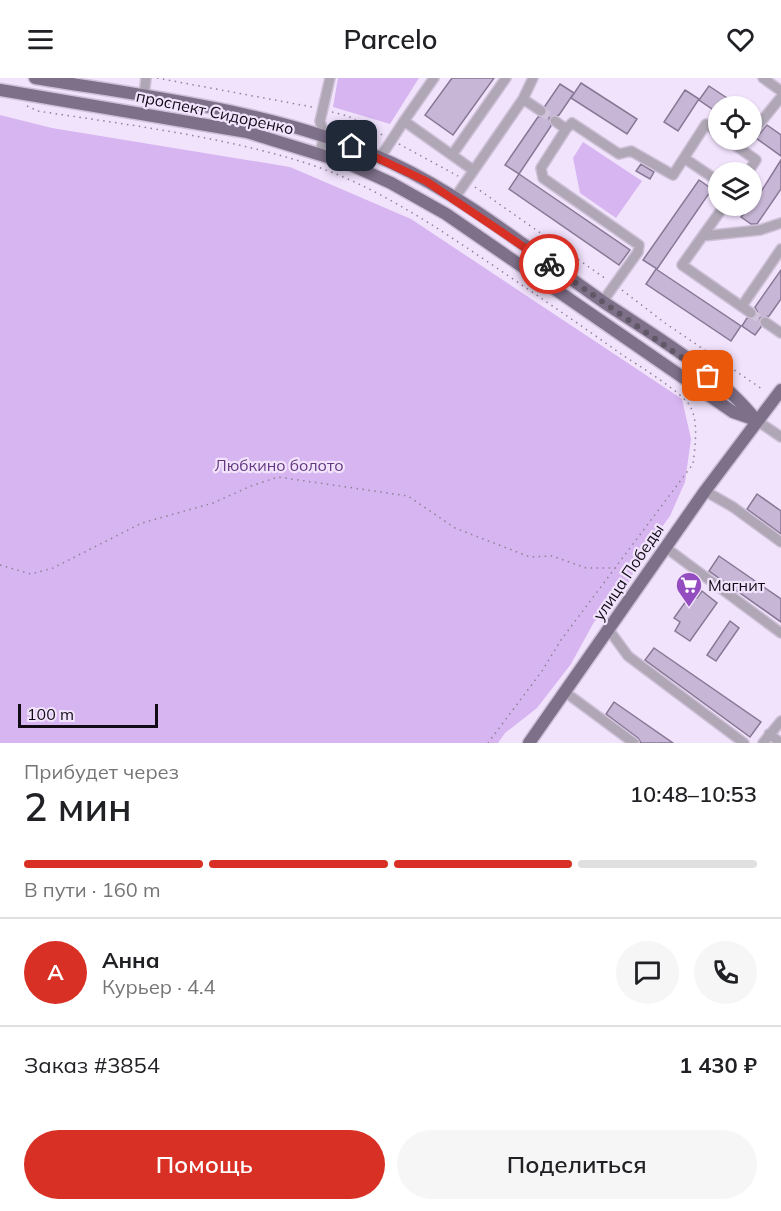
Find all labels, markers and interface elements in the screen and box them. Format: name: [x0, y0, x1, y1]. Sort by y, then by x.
text: Parcelo: [344, 22, 437, 56]
icon: menu: [24, 23, 57, 56]
icon: heart: [724, 23, 757, 56]
street label: проспект Сидоренко: [134, 86, 296, 138]
map controls: [708, 96, 762, 216]
button: locate: [708, 96, 762, 150]
pin: [326, 120, 377, 171]
icon: home: [335, 129, 368, 162]
button: layers: [708, 162, 762, 216]
courier: [519, 234, 579, 294]
icon: bike: [533, 248, 566, 281]
pin: [682, 350, 733, 401]
icon: bag: [691, 359, 724, 392]
park label: Любкино болото: [215, 455, 343, 475]
street label: улица Победы: [588, 520, 668, 624]
supermarket icon: Магнит: [674, 570, 704, 608]
place label: Магнит: [708, 575, 766, 595]
scale bar: [18, 701, 158, 728]
text: 100 m: [27, 704, 74, 724]
text: Прибудет через: [24, 759, 179, 784]
text: 10:48–10:53: [630, 780, 757, 808]
text: 2 мин: [24, 782, 132, 831]
text: В пути · 160 m: [24, 877, 160, 902]
button: chat: [616, 941, 679, 1004]
button: phone: [694, 941, 757, 1004]
text: Анна: [102, 946, 160, 974]
text: А: [47, 958, 64, 986]
text: Курьер · 4.4: [102, 974, 216, 999]
text: Заказ #3854: [24, 1051, 160, 1079]
text: 1 430 ₽: [679, 1051, 757, 1079]
button: Помощь: [24, 1130, 385, 1199]
button: Поделиться: [397, 1130, 757, 1199]

